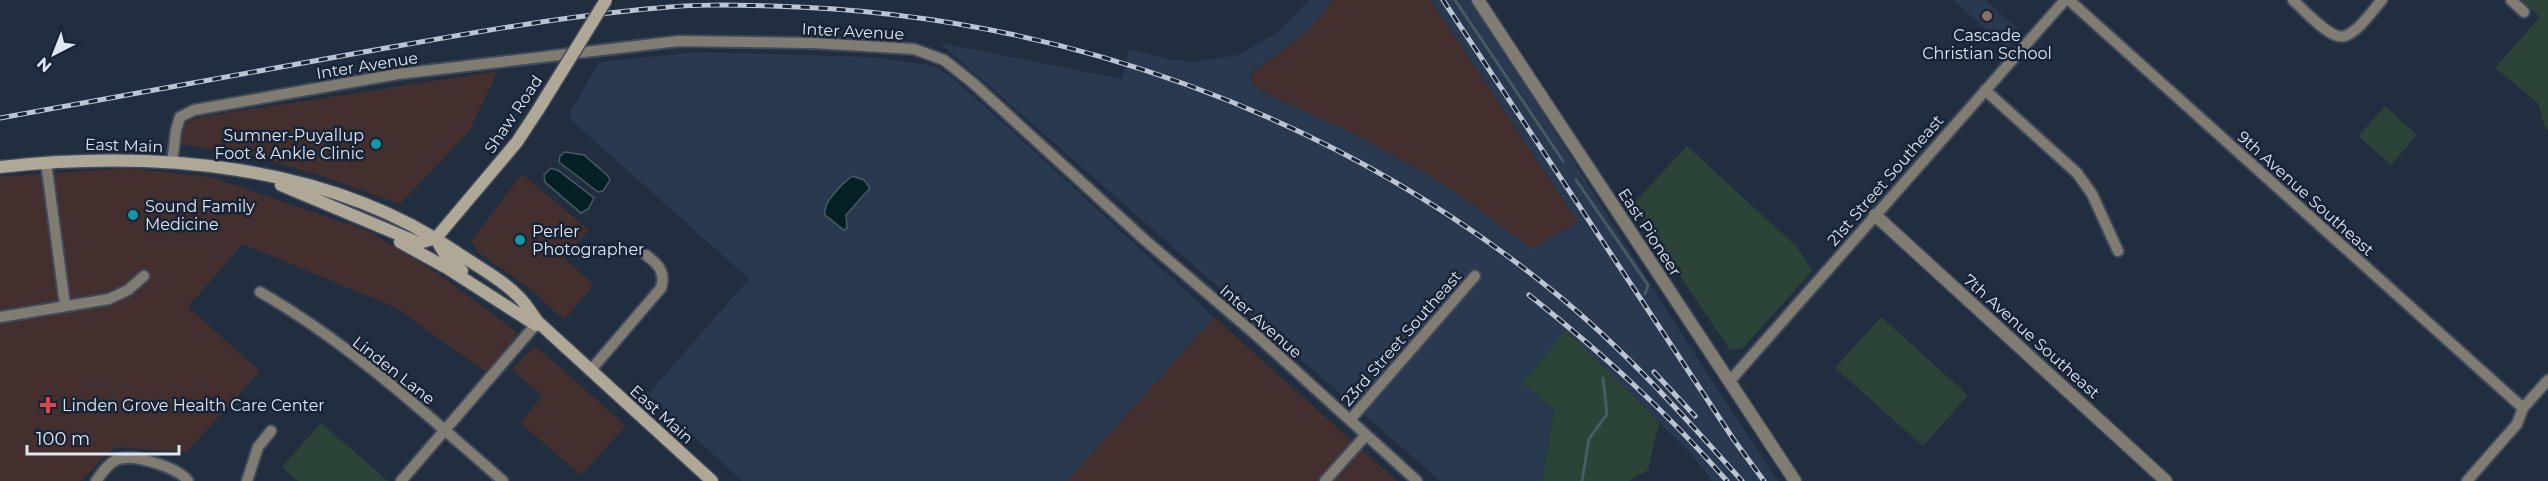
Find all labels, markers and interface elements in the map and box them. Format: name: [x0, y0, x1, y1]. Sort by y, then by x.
marker: Cascade Christian School: [1980, 9, 1994, 23]
street label: Inter Avenue: [801, 19, 905, 44]
north arrow: [24, 24, 84, 84]
place label: Cascade Christian School: [1922, 26, 2052, 63]
street label: Inter Avenue: [315, 48, 419, 83]
text: N: [33, 53, 55, 76]
street label: Shaw Road: [480, 72, 546, 157]
street label: 21st Street Southeast: [1823, 111, 1948, 250]
place label: Sumner-Puyallup Foot & Ankle Clinic: [214, 126, 364, 163]
street label: 9th Avenue Southeast: [2234, 127, 2378, 260]
street label: East Main: [84, 135, 163, 156]
marker: Sumner-Puyallup Foot & Ankle Clinic: [369, 137, 383, 151]
street label: East Pioneer: [1614, 185, 1685, 280]
place label: Sound Family Medicine: [145, 197, 255, 234]
marker: Sound Family Medicine: [126, 208, 140, 222]
place label: Perler Photographer: [532, 222, 644, 259]
marker: Perler Photographer: [513, 233, 527, 247]
street label: 23rd Street Southeast: [1337, 266, 1466, 410]
street label: 7th Avenue Southeast: [1960, 270, 2104, 403]
street label: Inter Avenue: [1216, 281, 1306, 362]
street label: Linden Lane: [349, 332, 439, 408]
street label: East Main: [626, 381, 697, 448]
marker: Linden Grove Health Care Center: [39, 396, 57, 414]
place label: Linden Grove Health Care Center: [62, 396, 325, 415]
scale bar: [27, 418, 178, 456]
text: 100 m: [36, 428, 90, 450]

